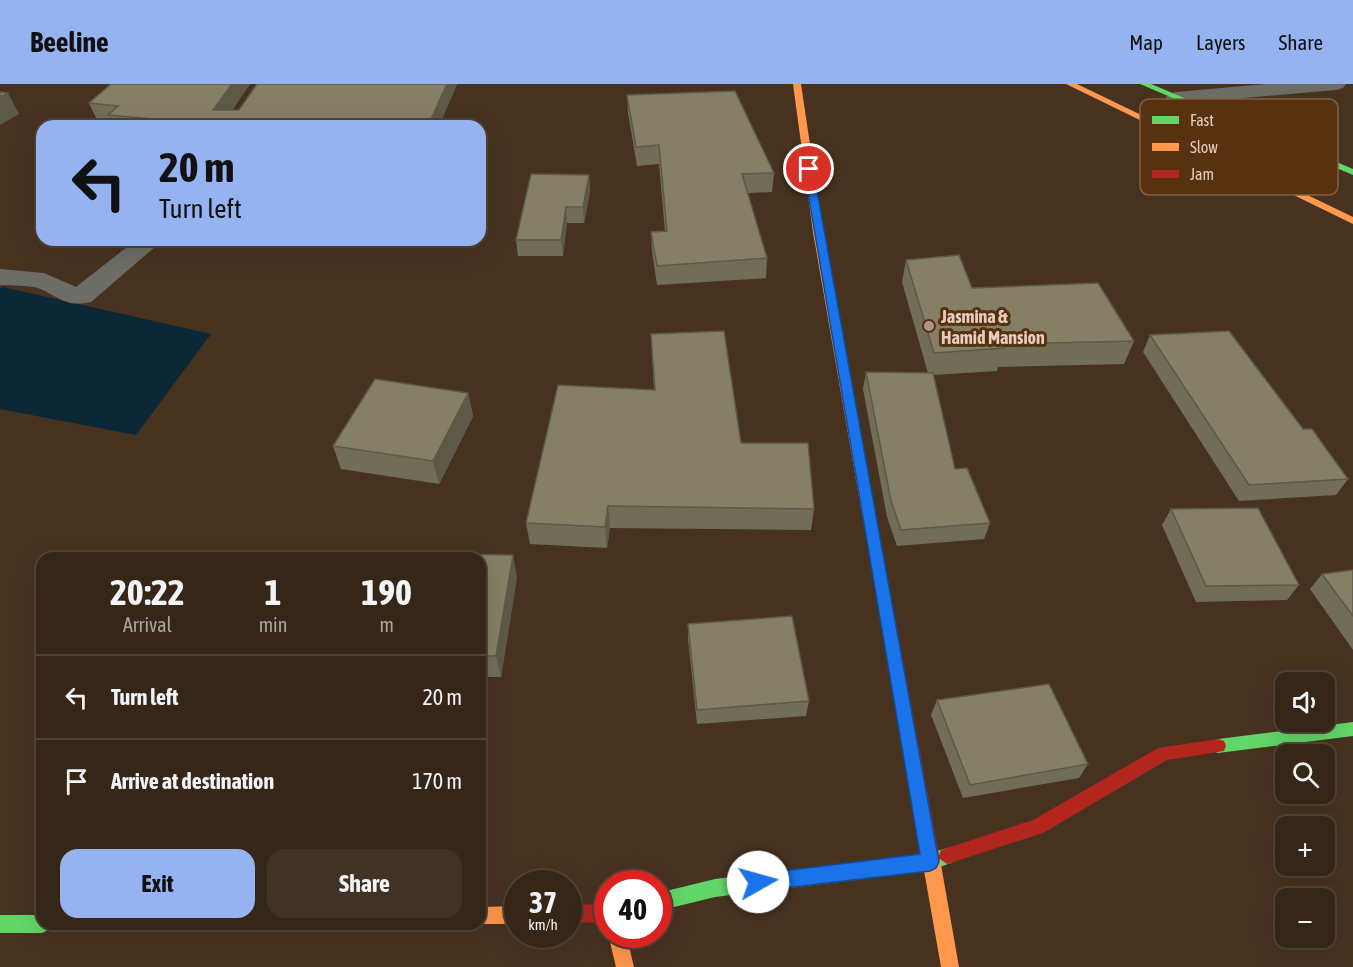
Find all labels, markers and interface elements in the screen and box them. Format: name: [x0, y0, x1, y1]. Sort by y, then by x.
text: Beeline: [30, 26, 109, 58]
text: Map: [1129, 30, 1163, 54]
text: Layers: [1196, 30, 1246, 54]
text: Share: [1279, 30, 1323, 54]
legend: [1140, 99, 1338, 195]
text: Fast: [1190, 111, 1214, 129]
text: Slow: [1190, 138, 1218, 156]
text: 20 m: [159, 143, 234, 191]
pin: [783, 143, 834, 194]
icon: left: [60, 144, 138, 222]
icon: arrive: [792, 152, 825, 185]
text: Jam: [1190, 165, 1214, 183]
text: Turn left: [159, 193, 242, 224]
place label: Jasmina & Hamid Mansion: [940, 306, 1045, 348]
marker: Jasmina & Hamid Mansion: [922, 319, 936, 333]
text: 20:22: [110, 571, 185, 613]
text: 1: [265, 571, 281, 613]
text: 190: [361, 571, 412, 613]
text: Arrival: [123, 613, 172, 636]
text: min: [259, 613, 287, 636]
text: m: [379, 613, 394, 636]
map controls: [1275, 672, 1335, 948]
button: sound: [1275, 672, 1335, 732]
icon: left: [60, 681, 93, 714]
text: Turn left: [111, 684, 178, 710]
text: 20 m: [422, 684, 462, 710]
button: search: [1275, 744, 1335, 804]
icon: arrive: [60, 765, 93, 798]
text: Arrive at destination: [111, 768, 274, 794]
text: 170 m: [412, 768, 462, 794]
button: +: [1275, 816, 1335, 876]
button: Exit: [60, 849, 255, 918]
button: Share: [267, 849, 462, 918]
position arrow: [726, 850, 790, 914]
speed limit sign: 40: [594, 870, 672, 948]
text: 37: [529, 885, 557, 919]
button: −: [1275, 888, 1335, 948]
text: km/h: [528, 916, 558, 933]

